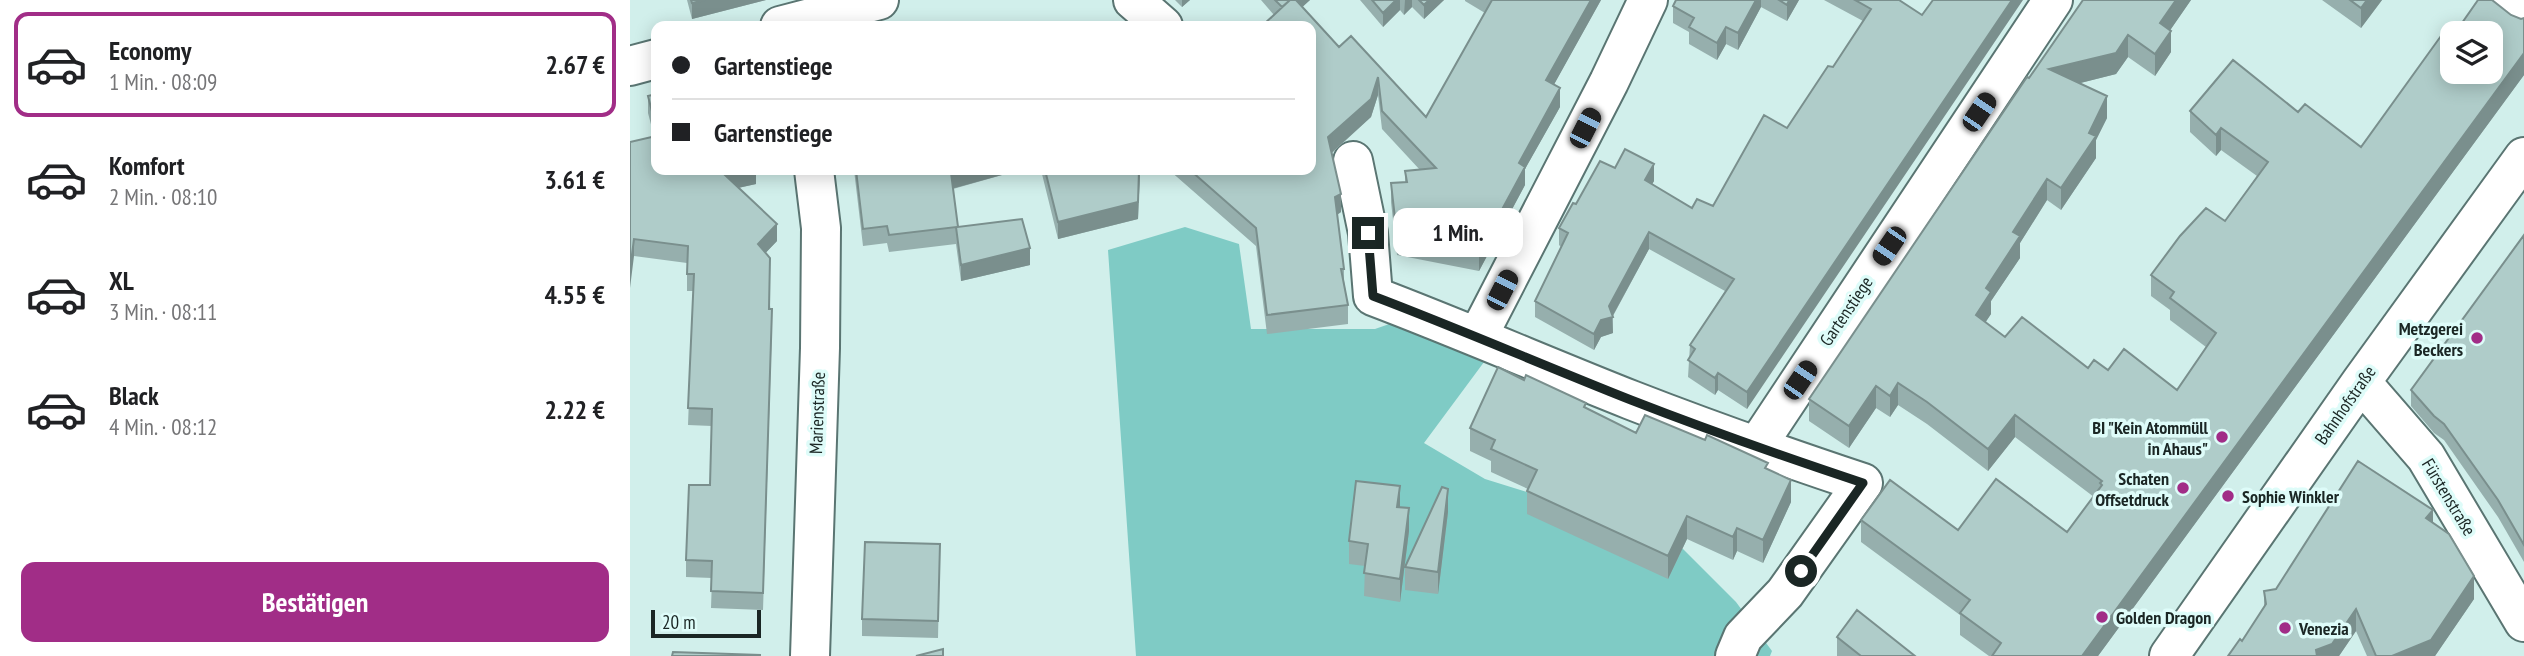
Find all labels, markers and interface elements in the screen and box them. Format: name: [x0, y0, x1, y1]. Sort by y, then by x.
map controls: [2440, 21, 2503, 84]
button: layers: [2440, 21, 2503, 84]
icon: car: [25, 33, 88, 96]
text: Economy: [109, 34, 191, 67]
text: 2.67 €: [546, 48, 605, 81]
text: Gartenstiege: [714, 49, 833, 82]
text: 1 Min. · 08:09: [109, 67, 217, 96]
car: [1959, 89, 2000, 135]
car: [1567, 105, 1604, 151]
text: Gartenstiege: [714, 116, 833, 149]
icon: car: [25, 148, 88, 211]
text: Komfort: [109, 149, 185, 182]
text: 3.61 €: [544, 163, 605, 196]
text: 2 Min. · 08:10: [109, 182, 217, 211]
callout: 1 Min.: [1392, 208, 1522, 258]
route end: [1352, 217, 1384, 249]
text: 1 Min.: [1432, 218, 1484, 247]
car: [1869, 223, 1910, 269]
icon: car: [25, 263, 88, 326]
text: XL: [109, 264, 134, 297]
car: [1484, 267, 1521, 313]
street label: Gartenstiege: [1814, 272, 1878, 350]
text: 4.55 €: [544, 278, 605, 311]
text: 3 Min. · 08:11: [109, 297, 217, 326]
place label: Metzgerei Beckers: [2399, 317, 2463, 361]
marker: Metzgerei Beckers: [2469, 330, 2485, 346]
car: [1780, 357, 1821, 403]
street label: Bahnhofstraße: [2309, 361, 2381, 449]
street label: Marienstraße: [804, 372, 830, 454]
icon: car: [25, 378, 88, 441]
text: Black: [109, 379, 159, 412]
text: 2.22 €: [544, 393, 605, 426]
text: 4 Min. · 08:12: [109, 412, 217, 441]
place label: BI "Kein Atommüll in Ahaus": [2092, 416, 2209, 460]
marker: BI "Kein Atommüll in Ahaus": [2214, 429, 2230, 445]
street label: Fürstenstraße: [2417, 454, 2481, 540]
place label: Schaten Offsetdruck: [2095, 467, 2170, 511]
marker: Schaten Offsetdruck: [2175, 480, 2191, 496]
place label: Sophie Winkler: [2242, 485, 2340, 508]
marker: Sophie Winkler: [2220, 488, 2236, 504]
route start: [1785, 555, 1817, 587]
button: Bestätigen: [21, 562, 609, 642]
place label: Golden Dragon: [2116, 606, 2211, 629]
scale bar: [651, 607, 761, 639]
marker: Golden Dragon: [2094, 609, 2110, 625]
text: 20 m: [662, 610, 696, 634]
place label: Venezia: [2298, 617, 2349, 640]
marker: Venezia: [2277, 620, 2293, 636]

